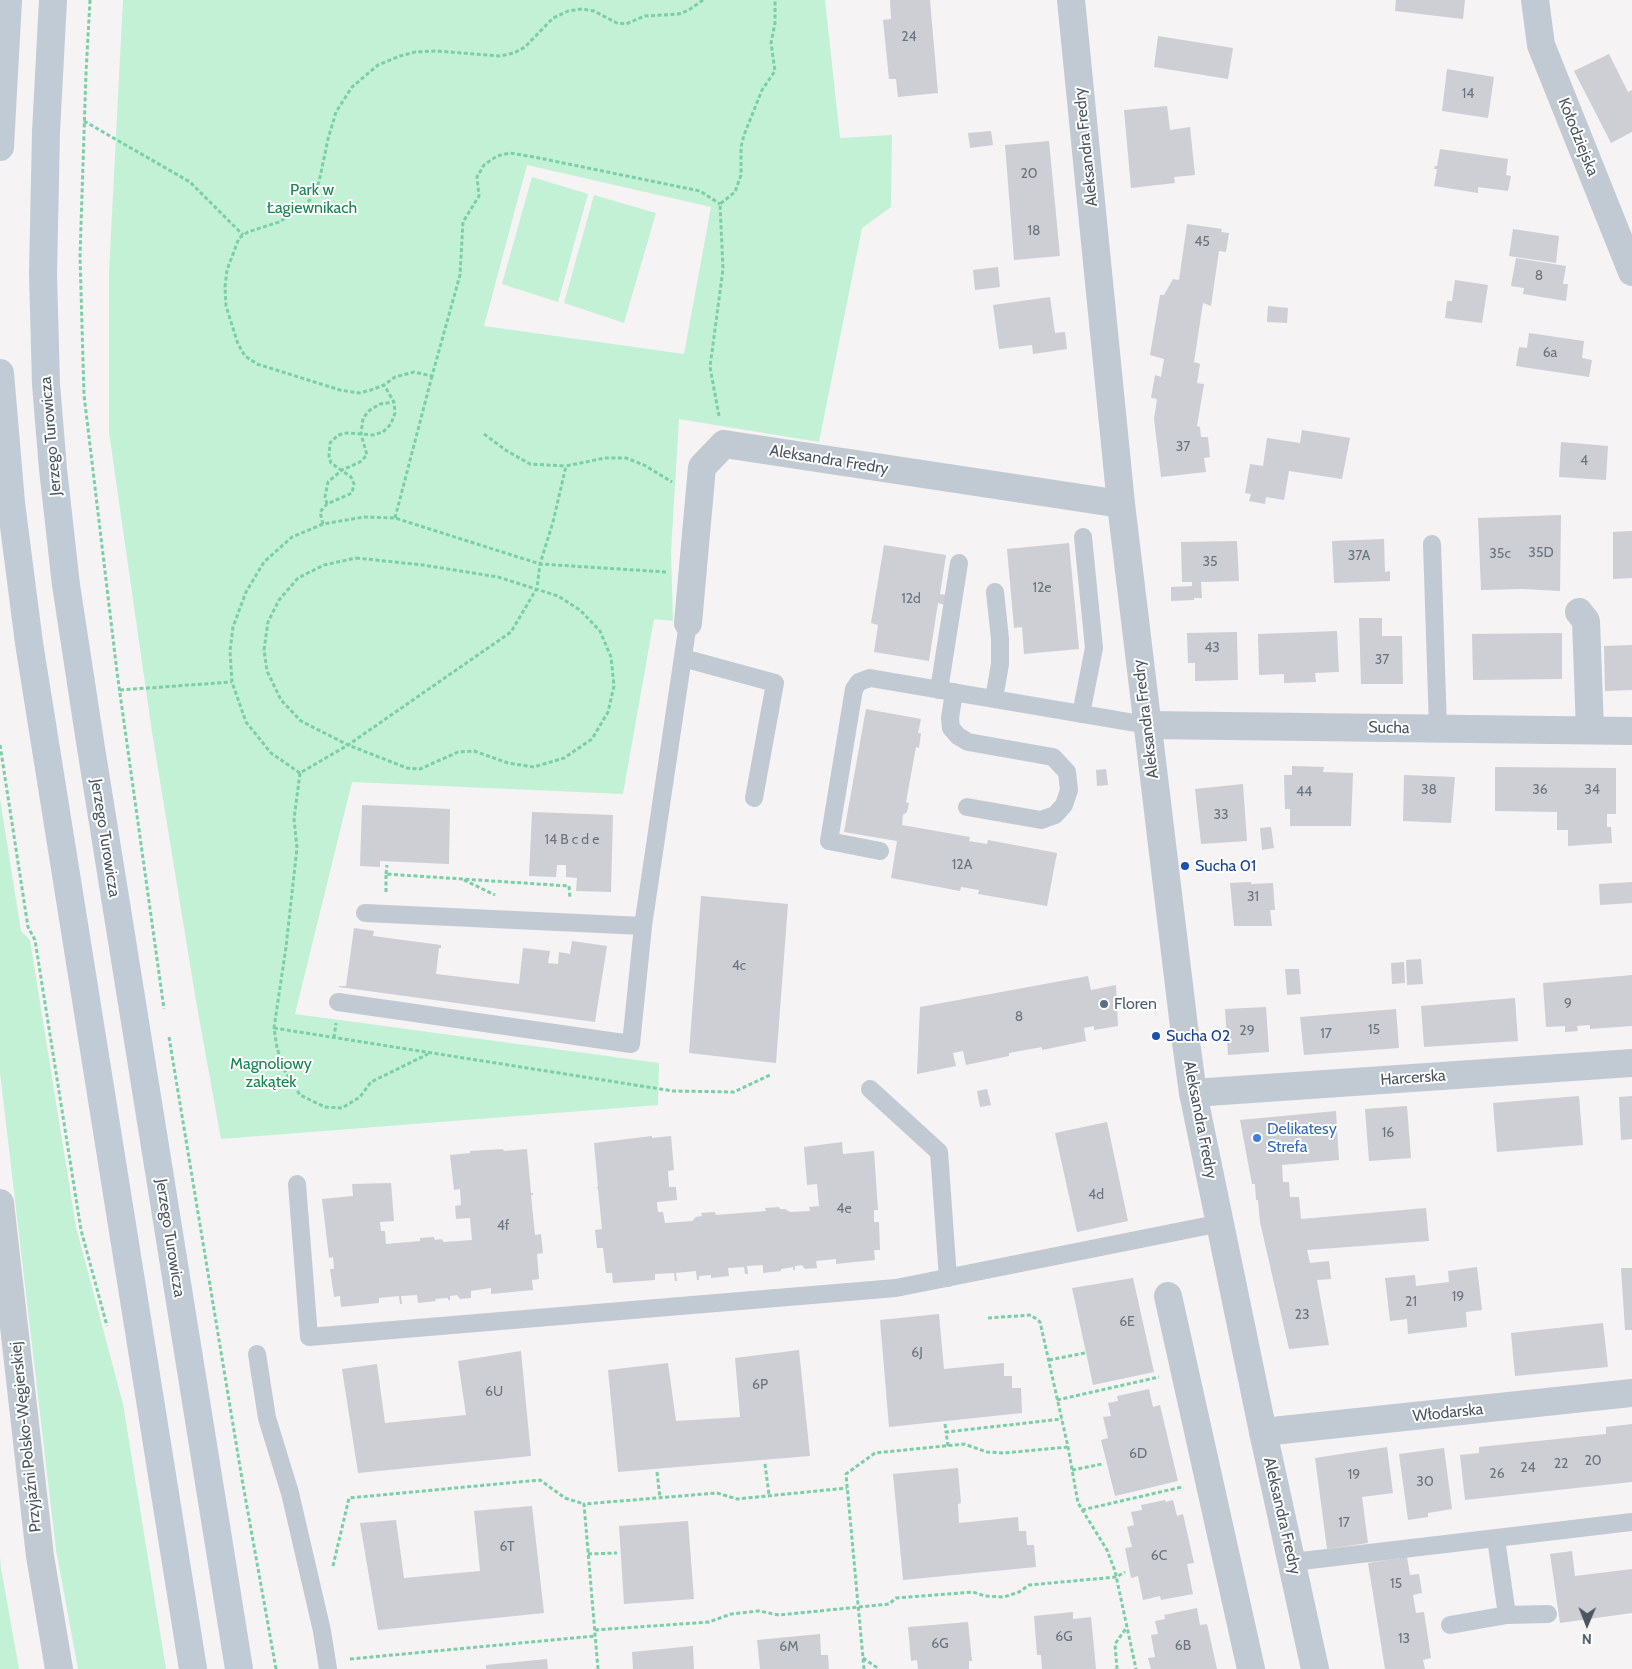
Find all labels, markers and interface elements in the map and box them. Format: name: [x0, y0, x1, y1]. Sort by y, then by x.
house number: 24: [901, 29, 917, 45]
street label: Aleksandra Fredry: [1070, 86, 1102, 208]
house number: 14: [1462, 86, 1474, 102]
street label: Kołodziejska: [1554, 95, 1602, 179]
house number: 20: [1020, 166, 1038, 182]
park label: Park w Łagiewnikach: [267, 180, 357, 218]
house number: 18: [1027, 223, 1041, 239]
house number: 45: [1194, 234, 1210, 250]
house number: 8: [1535, 268, 1543, 284]
house number: 6a: [1543, 345, 1557, 361]
street label: Jerzego Turowicza: [36, 376, 66, 496]
house number: 37: [1176, 439, 1190, 455]
street label: Aleksandra Fredry: [768, 441, 890, 479]
house number: 4: [1580, 453, 1588, 469]
house number: 35D: [1528, 545, 1554, 561]
house number: 35c: [1489, 546, 1511, 562]
house number: 37A: [1348, 548, 1370, 564]
house number: 35: [1202, 554, 1218, 570]
house number: 12e: [1032, 580, 1052, 596]
house number: 12d: [901, 591, 921, 607]
house number: 43: [1204, 640, 1220, 656]
house number: 37: [1375, 652, 1389, 668]
street label: Aleksandra Fredry: [1129, 658, 1163, 780]
street label: Sucha: [1368, 718, 1410, 738]
street label: Jerzego Turowicza: [86, 777, 124, 899]
house number: 38: [1421, 782, 1437, 798]
house number: 36: [1532, 782, 1548, 798]
house number: 34: [1584, 782, 1600, 798]
house number: 44: [1296, 784, 1312, 800]
house number: 33: [1213, 807, 1229, 823]
house number: 14 B c d e: [545, 832, 599, 848]
place label: Sucha 01: [1195, 856, 1256, 876]
house number: 12A: [952, 857, 972, 873]
marker: Sucha 01: [1179, 860, 1191, 872]
house number: 31: [1247, 889, 1259, 905]
house number: 4c: [732, 958, 746, 974]
place label: Floren: [1114, 994, 1157, 1014]
house number: 9: [1564, 996, 1572, 1012]
marker: Floren: [1098, 998, 1110, 1010]
house number: 8: [1015, 1009, 1023, 1025]
house number: 15: [1368, 1022, 1380, 1038]
house number: 29: [1239, 1023, 1255, 1039]
place label: Sucha 02: [1166, 1026, 1230, 1046]
house number: 17: [1320, 1026, 1332, 1042]
marker: Sucha 02: [1150, 1030, 1162, 1042]
park label: Magnoliowy zakątek: [230, 1054, 312, 1092]
street label: Aleksandra Fredry: [1179, 1059, 1221, 1181]
street label: Harcerska: [1380, 1066, 1446, 1090]
place label: Delikatesy Strefa: [1267, 1119, 1337, 1157]
house number: 16: [1382, 1125, 1394, 1141]
marker: Delikatesy Strefa: [1251, 1132, 1263, 1144]
street label: Jerzego Turowicza: [151, 1177, 189, 1299]
house number: 4d: [1088, 1187, 1104, 1203]
house number: 4e: [836, 1201, 852, 1217]
house number: 4f: [497, 1218, 509, 1234]
house number: 19: [1452, 1289, 1464, 1305]
house number: 21: [1405, 1294, 1417, 1310]
house number: 23: [1295, 1307, 1309, 1323]
house number: 6E: [1119, 1314, 1135, 1330]
street label: Przyjaźni Polsko-Węgierskiej: [6, 1341, 46, 1533]
house number: 6J: [911, 1345, 923, 1361]
house number: 6P: [752, 1377, 768, 1393]
house number: 6U: [485, 1384, 503, 1400]
street label: Włodarska: [1412, 1400, 1484, 1426]
house number: 6D: [1129, 1446, 1147, 1462]
house number: 20: [1584, 1453, 1602, 1469]
street label: Aleksandra Fredry: [1259, 1455, 1305, 1577]
house number: 22: [1554, 1456, 1568, 1472]
house number: 24: [1520, 1460, 1536, 1476]
house number: 26: [1489, 1466, 1505, 1482]
house number: 19: [1348, 1467, 1360, 1483]
house number: 30: [1416, 1474, 1434, 1490]
house number: 17: [1338, 1515, 1350, 1531]
house number: 6T: [499, 1539, 515, 1555]
house number: 6C: [1151, 1548, 1167, 1564]
house number: 15: [1390, 1576, 1402, 1592]
north arrow: [1562, 1599, 1612, 1649]
house number: 6G: [1055, 1629, 1073, 1645]
text: N: [1582, 1630, 1592, 1648]
house number: 13: [1398, 1631, 1410, 1647]
house number: 6G: [931, 1636, 949, 1652]
house number: 6B: [1175, 1638, 1191, 1654]
house number: 6M: [779, 1639, 799, 1655]

